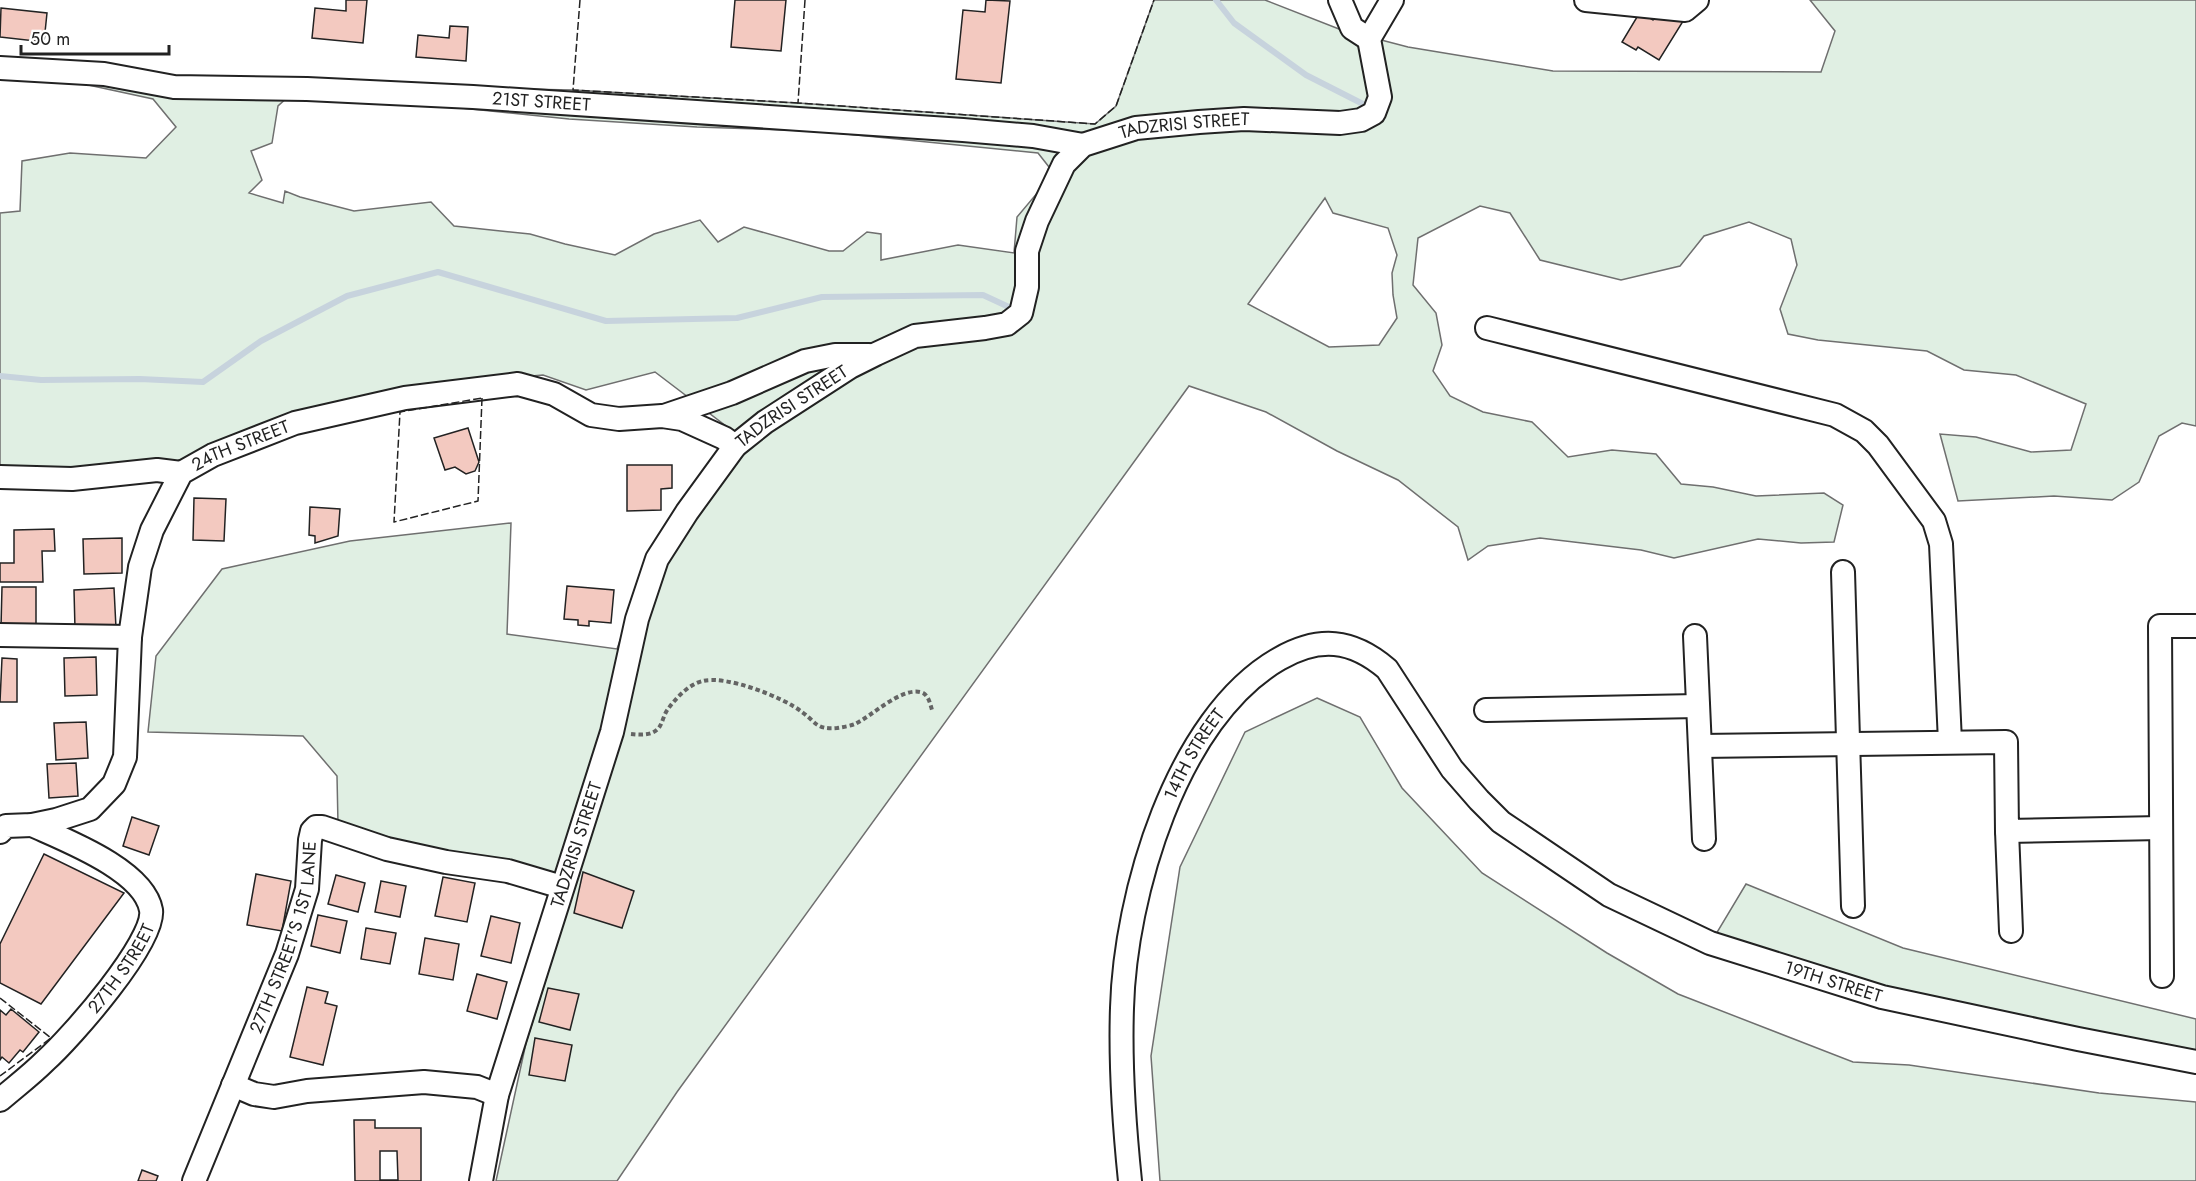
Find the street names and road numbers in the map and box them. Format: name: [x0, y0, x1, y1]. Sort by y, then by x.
street label: 21ST STREET: [491, 85, 592, 118]
street label: TADZRISI STREET: [1116, 106, 1250, 146]
street label: TADZRISI STREET: [730, 358, 853, 454]
street label: 24TH STREET: [187, 413, 294, 478]
street label: 14TH STREET: [1157, 702, 1231, 804]
street label: TADZRISI STREET: [544, 778, 609, 911]
street label: 27TH STREET'S 1ST LANE: [243, 841, 323, 1037]
street label: 27TH STREET: [82, 919, 161, 1019]
street label: 19TH STREET: [1781, 954, 1886, 1009]

